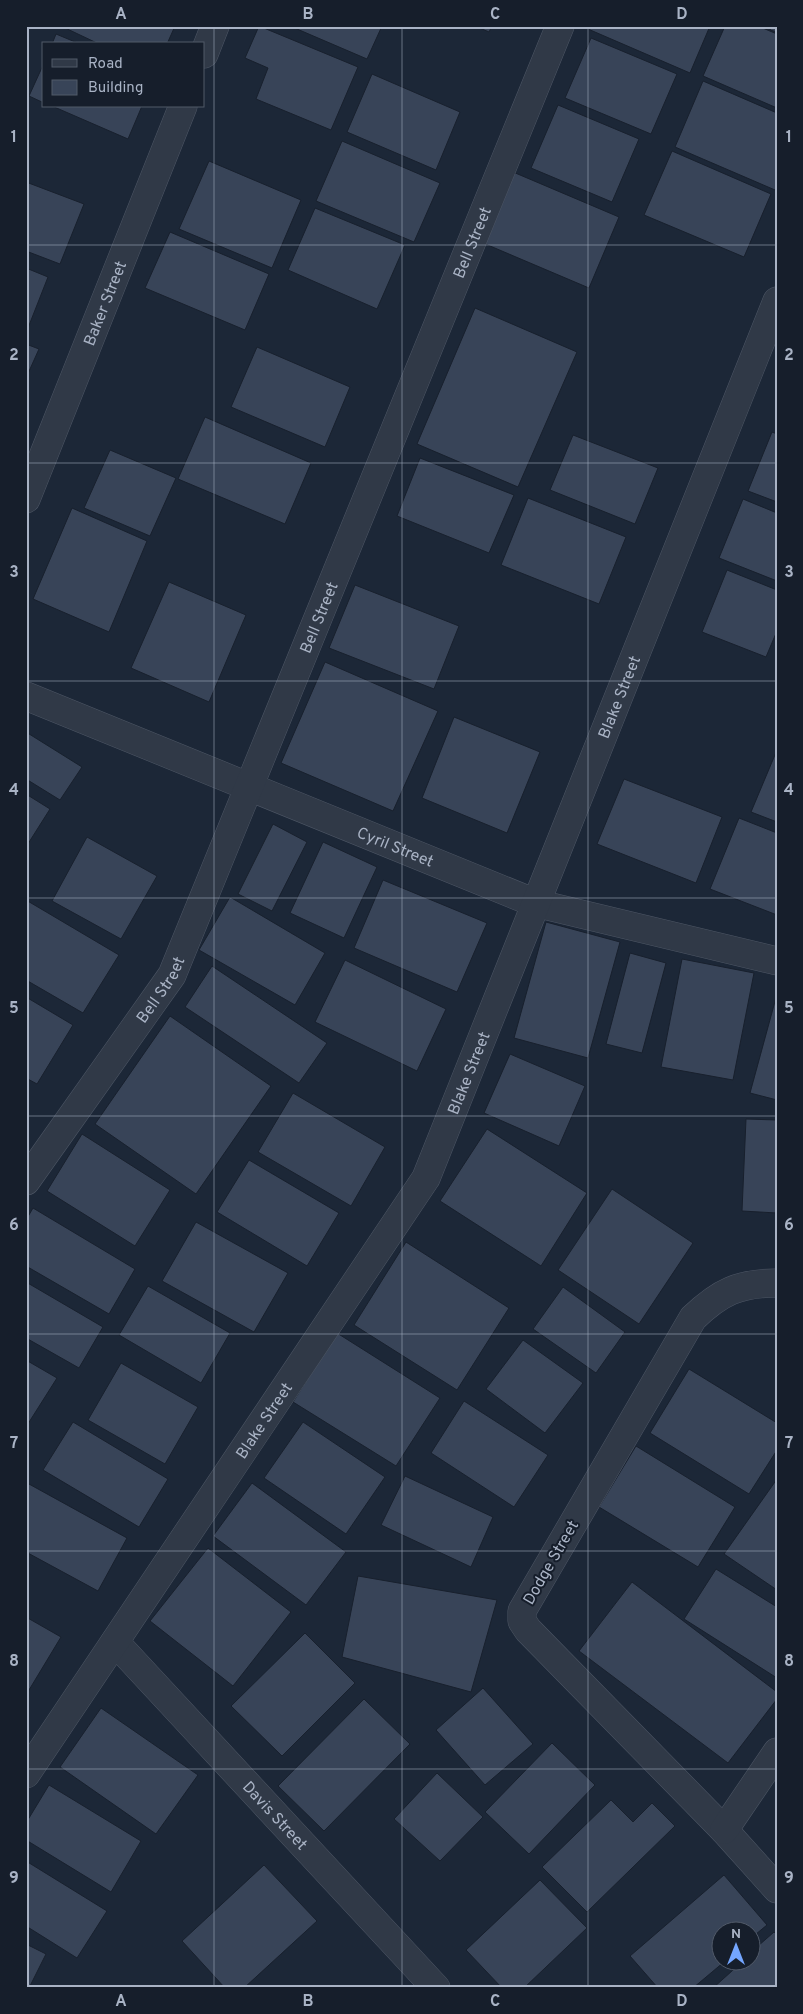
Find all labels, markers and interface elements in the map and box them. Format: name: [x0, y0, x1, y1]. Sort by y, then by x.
text: A: [115, 5, 127, 25]
text: B: [302, 5, 314, 25]
text: C: [490, 5, 500, 25]
text: D: [676, 5, 688, 25]
legend: [42, 42, 205, 108]
text: Road: [88, 55, 123, 74]
text: Building: [88, 79, 143, 98]
text: 1: [11, 128, 17, 148]
text: 1: [786, 128, 792, 148]
street label: Bell Street: [450, 204, 497, 282]
street label: Baker Street: [80, 258, 132, 349]
text: 2: [9, 346, 19, 366]
text: 2: [784, 346, 794, 366]
text: 3: [9, 563, 19, 583]
text: 3: [784, 563, 794, 583]
street label: Bell Street: [297, 579, 344, 657]
street label: Blake Street: [595, 653, 646, 742]
text: 4: [9, 781, 19, 801]
text: 4: [784, 781, 794, 801]
street label: Cyril Street: [353, 824, 436, 873]
street label: Bell Street: [133, 954, 190, 1028]
text: 5: [9, 999, 19, 1019]
text: 5: [784, 999, 794, 1019]
street label: Blake Street: [444, 1029, 495, 1118]
text: 6: [9, 1216, 19, 1236]
text: 6: [784, 1216, 794, 1236]
street label: Blake Street: [232, 1379, 298, 1463]
text: 7: [10, 1434, 18, 1454]
text: 7: [785, 1434, 793, 1454]
street label: Dodge Street: [520, 1517, 584, 1609]
text: 8: [9, 1652, 19, 1672]
text: 8: [784, 1652, 794, 1672]
street label: Davis Street: [237, 1778, 311, 1855]
text: 9: [9, 1869, 19, 1889]
text: 9: [784, 1869, 794, 1889]
north arrow: [710, 1922, 760, 1972]
text: N: [731, 1926, 741, 1943]
text: A: [115, 1992, 127, 2012]
text: B: [302, 1992, 314, 2012]
text: C: [490, 1992, 500, 2012]
text: D: [676, 1992, 688, 2012]

